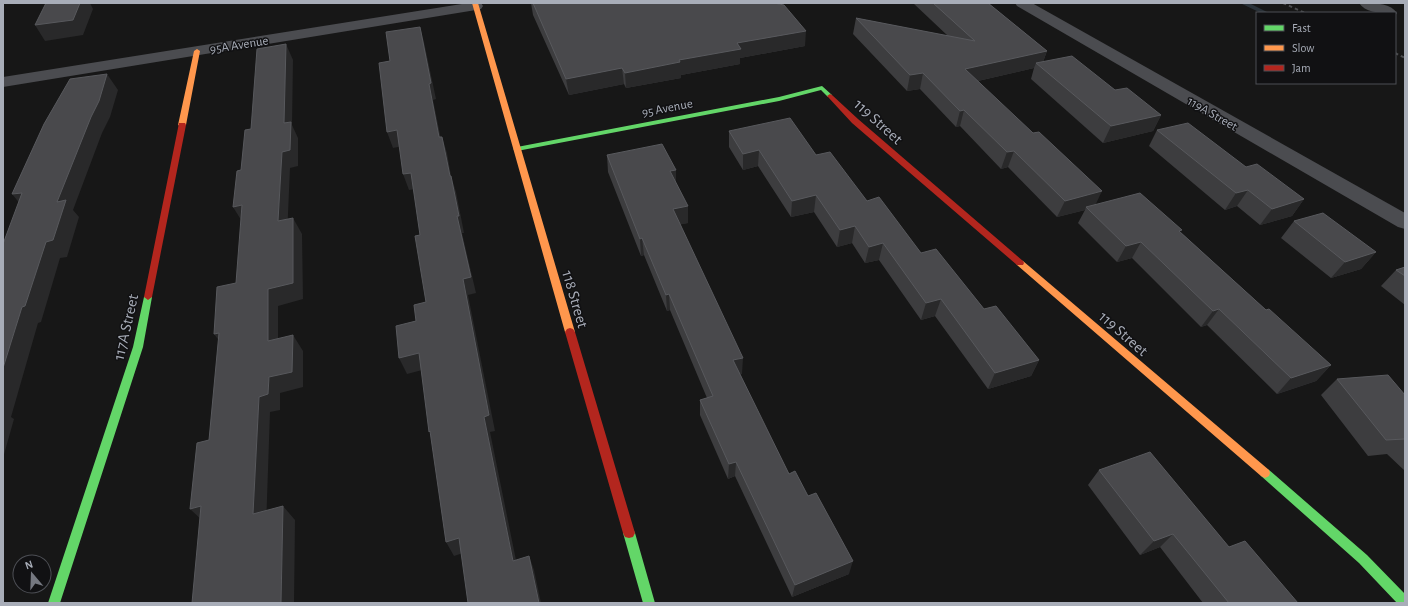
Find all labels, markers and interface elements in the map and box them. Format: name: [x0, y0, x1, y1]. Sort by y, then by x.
legend: [1256, 12, 1396, 84]
text: Fast: [1292, 22, 1311, 34]
street label: 95A Avenue: [209, 34, 269, 57]
text: Slow: [1292, 42, 1314, 54]
text: Jam: [1292, 62, 1311, 74]
street label: 119A Street: [1185, 95, 1239, 134]
street label: 119 Street: [851, 96, 906, 147]
street label: 95 Avenue: [641, 97, 694, 120]
street label: 118 Street: [559, 269, 591, 330]
street label: 117A Street: [111, 293, 141, 362]
street label: 119 Street: [1096, 308, 1151, 359]
north arrow: [12, 554, 52, 594]
text: N: [23, 559, 34, 571]

